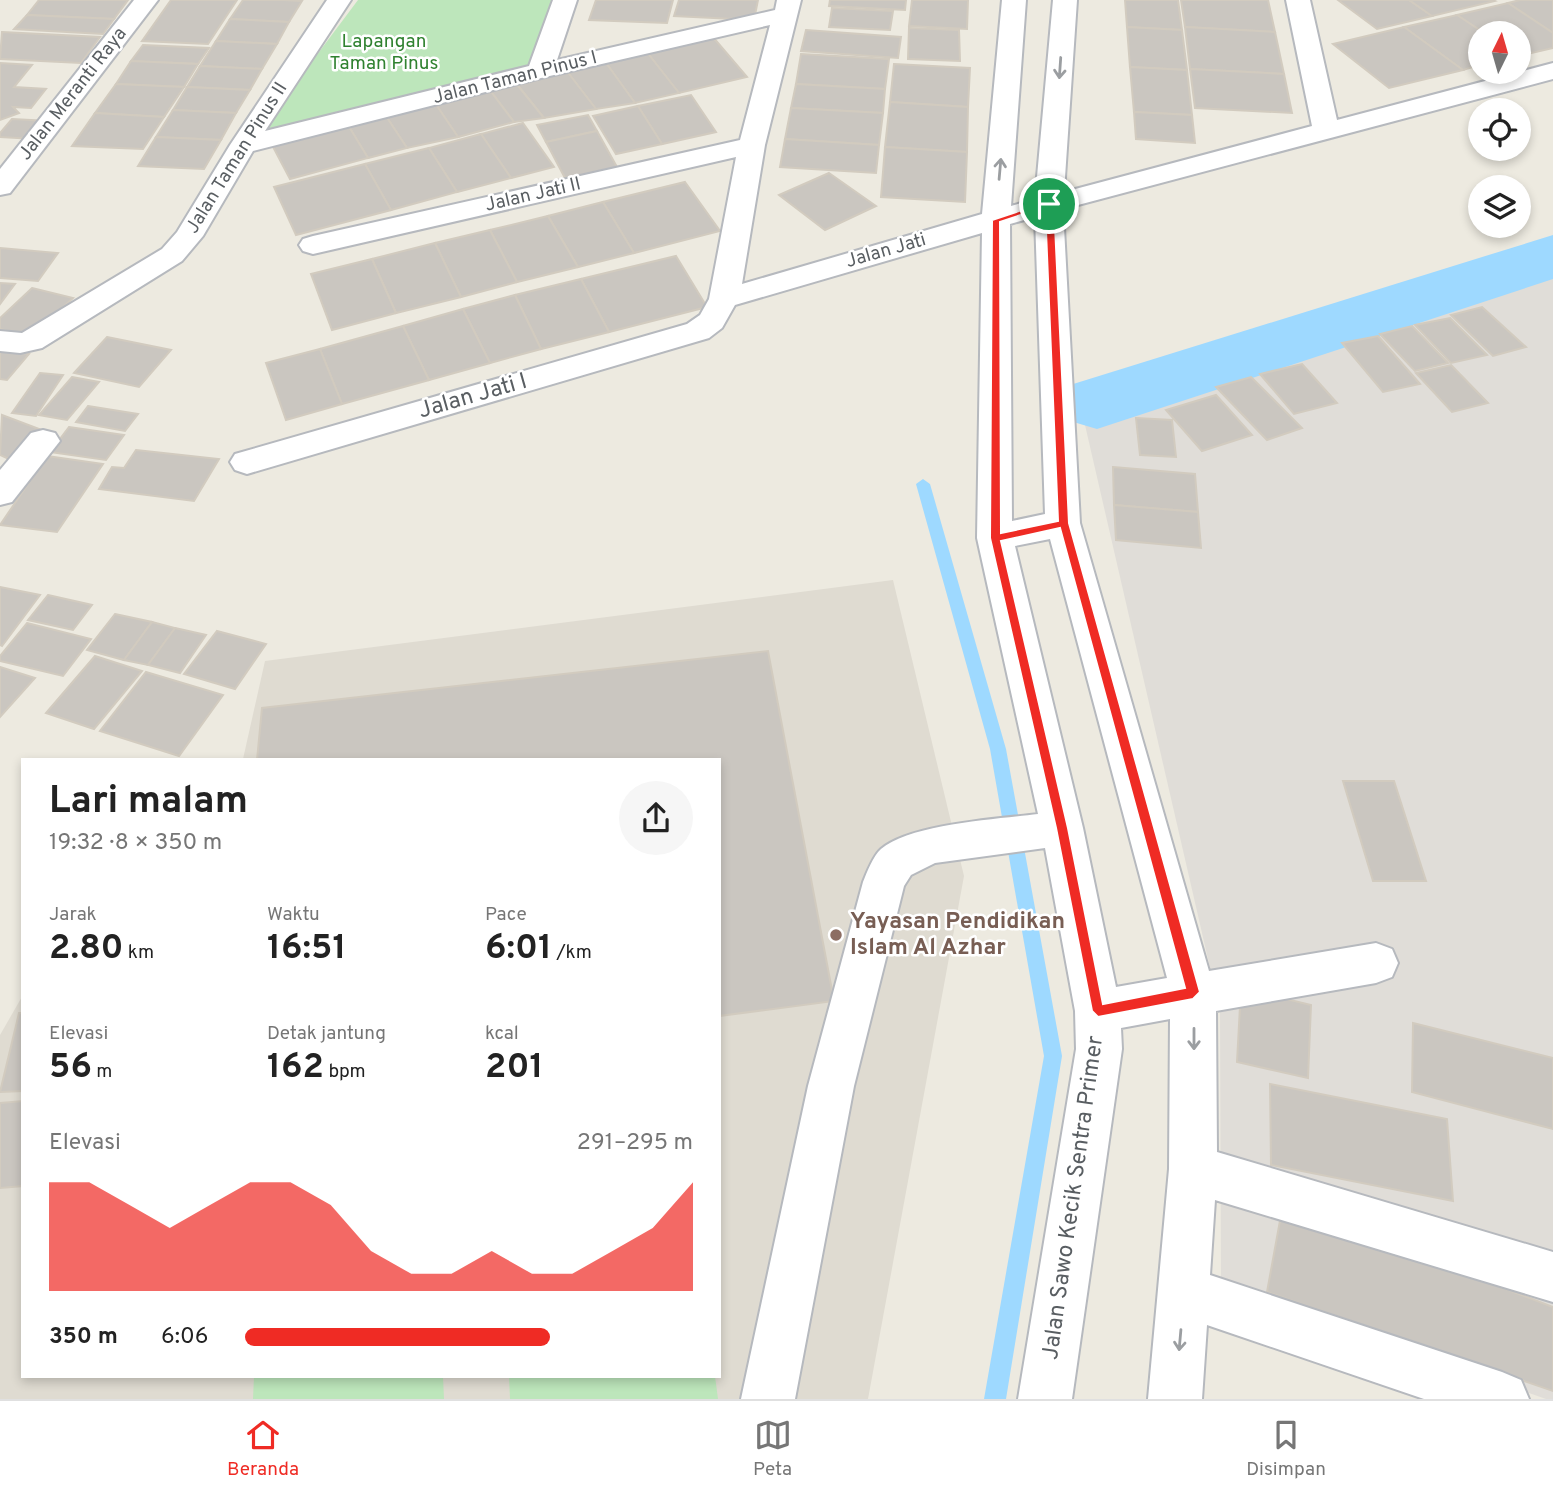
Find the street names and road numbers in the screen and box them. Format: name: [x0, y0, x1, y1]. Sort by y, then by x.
street label: Jalan Meranti Raya: [14, 23, 132, 165]
street label: Jalan Taman Pinus I: [430, 46, 600, 110]
street label: Jalan Taman Pinus II: [181, 78, 293, 238]
street label: Jalan Jati II: [483, 172, 583, 218]
street label: Jalan Jati: [843, 228, 929, 274]
street label: Jalan Jati I: [415, 368, 531, 426]
street label: Jalan Sawo Kecik Sentra Primer: [1037, 1034, 1111, 1362]

